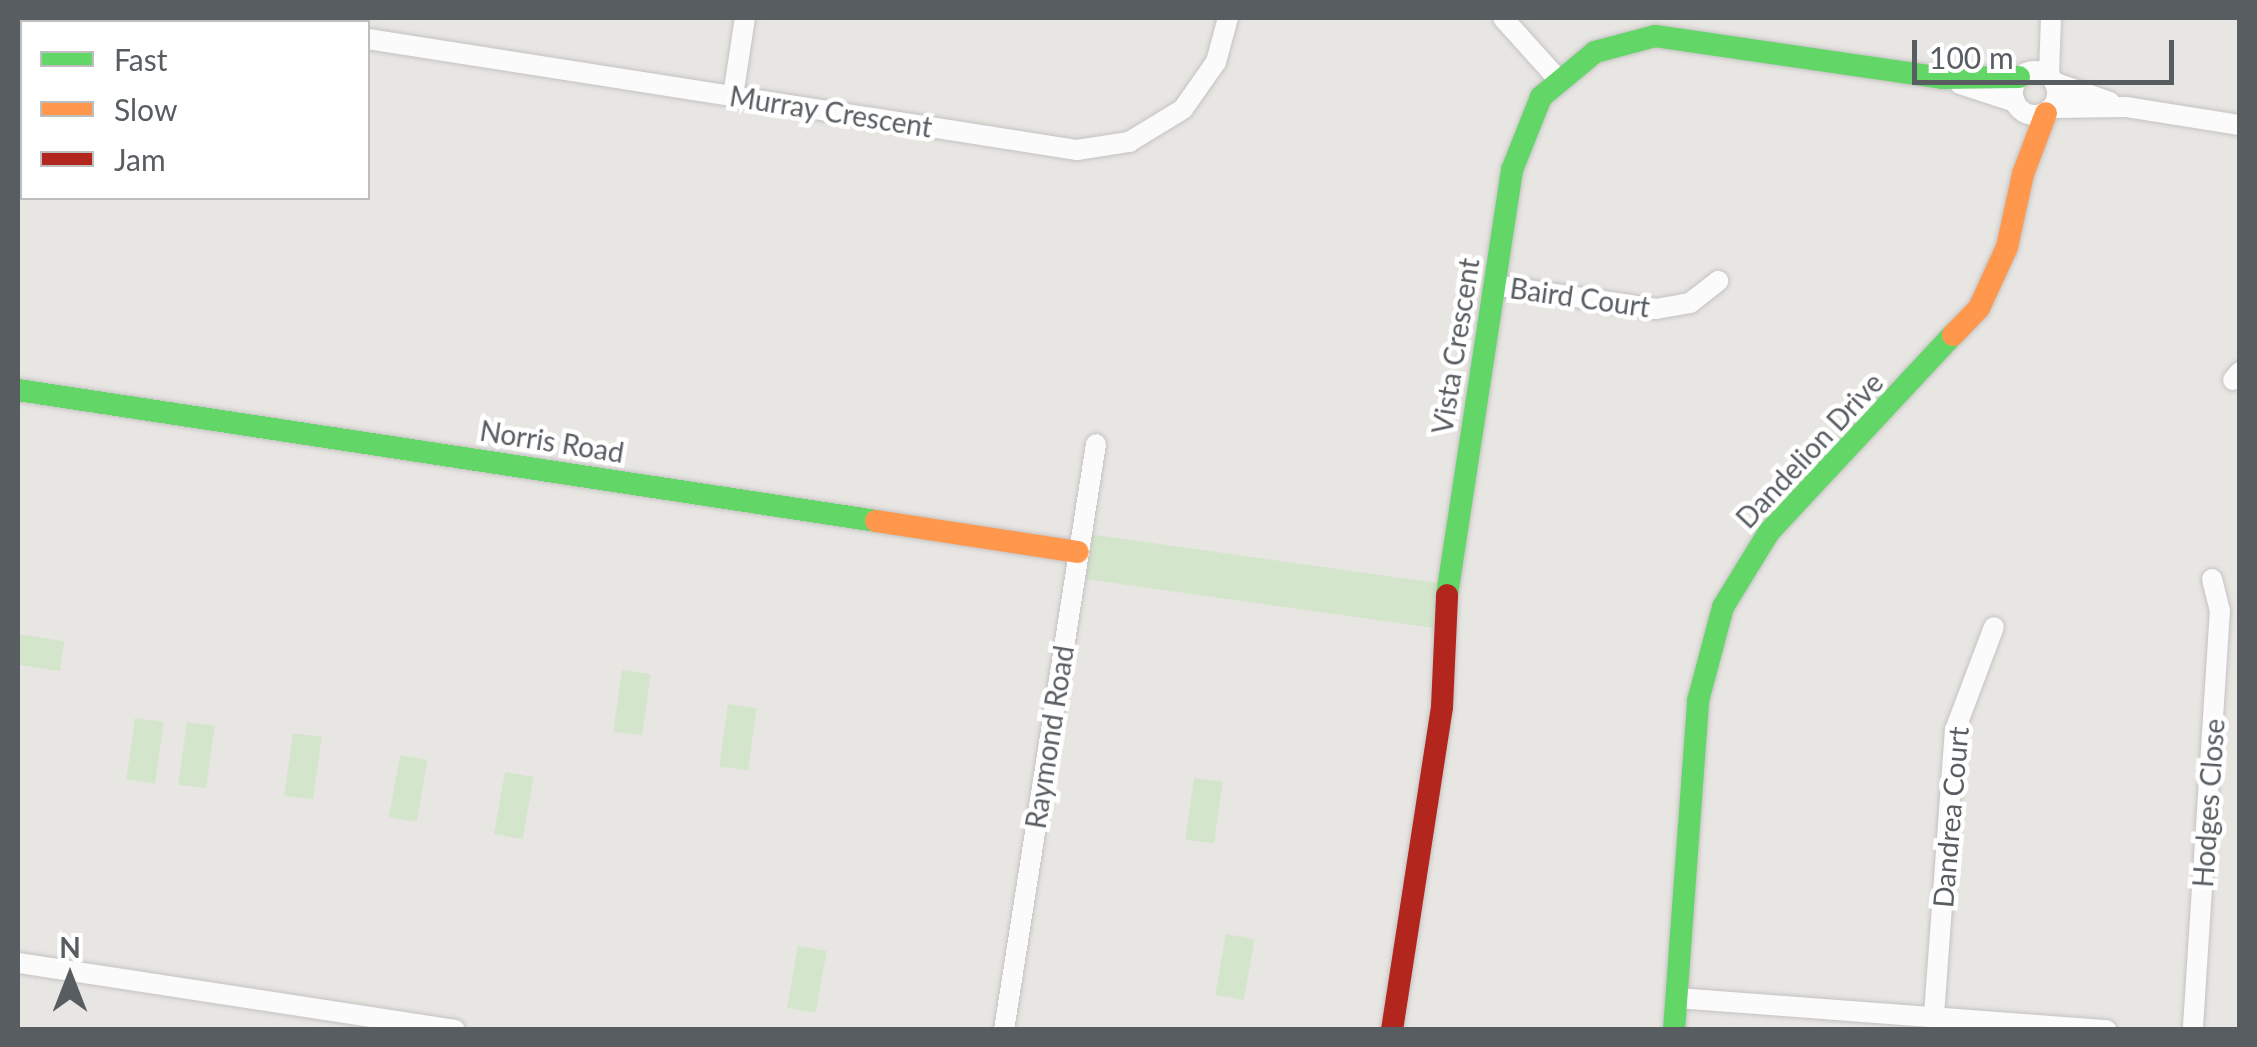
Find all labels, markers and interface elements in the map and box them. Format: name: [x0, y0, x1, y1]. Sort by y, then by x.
legend: [20, 20, 370, 200]
scale bar: [1917, 20, 2180, 82]
text: 100 m: [1929, 39, 2014, 75]
text: Fast: [114, 41, 168, 77]
street label: Murray Crescent: [727, 78, 935, 144]
text: Slow: [114, 91, 177, 127]
text: Jam: [114, 141, 166, 177]
street label: Vista Crescent: [1425, 256, 1485, 436]
street label: Baird Court: [1508, 271, 1652, 323]
street label: Dandelion Drive: [1729, 366, 1889, 534]
street label: Norris Road: [478, 413, 626, 469]
street label: Raymond Road: [1018, 643, 1080, 831]
street label: Hodges Close: [2185, 718, 2231, 888]
street label: Dandrea Court: [1925, 725, 1975, 909]
north arrow: [20, 927, 120, 1027]
text: N: [59, 930, 81, 964]

